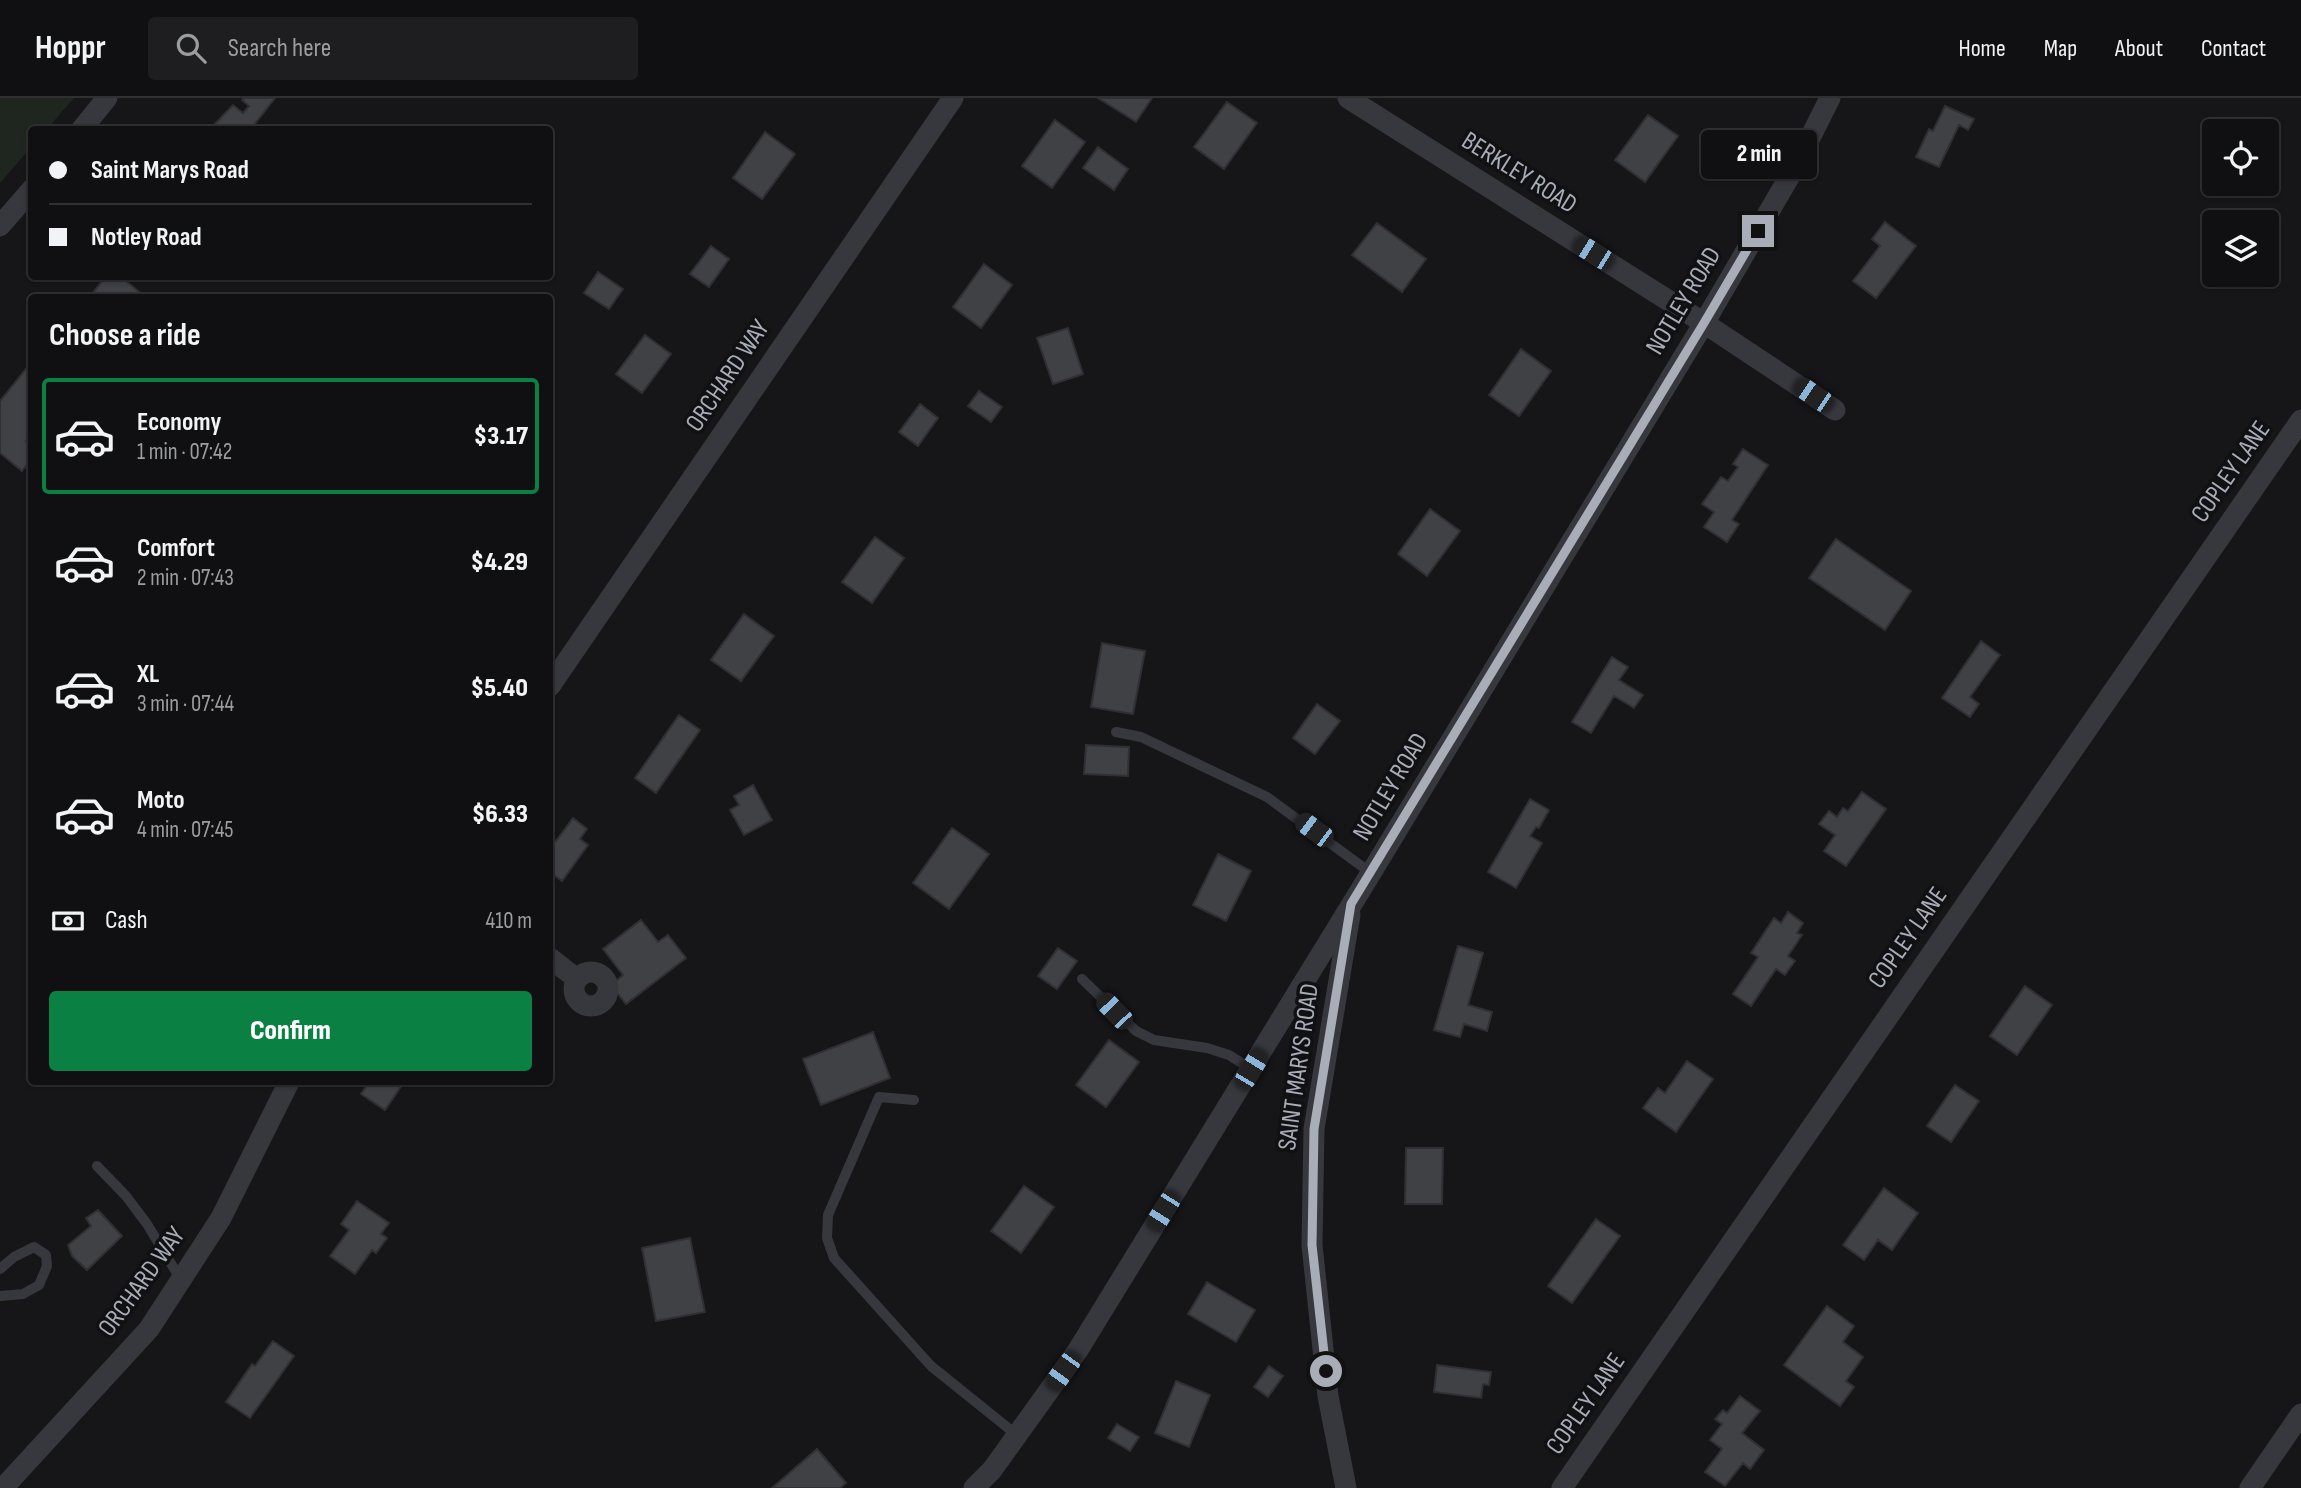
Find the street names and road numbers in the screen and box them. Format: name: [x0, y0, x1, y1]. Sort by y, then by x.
street label: BERKLEY ROAD: [1456, 125, 1582, 221]
street label: NOTLEY ROAD: [1640, 242, 1728, 360]
street label: ORCHARD WAY: [679, 314, 777, 438]
street label: COPLEY LANE: [2185, 415, 2277, 529]
street label: NOTLEY ROAD: [1347, 728, 1435, 846]
street label: COPLEY LANE: [1862, 881, 1954, 995]
street label: SAINT MARYS ROAD: [1272, 982, 1326, 1152]
street label: ORCHARD WAY: [92, 1221, 192, 1343]
street label: COPLEY LANE: [1540, 1347, 1632, 1461]

